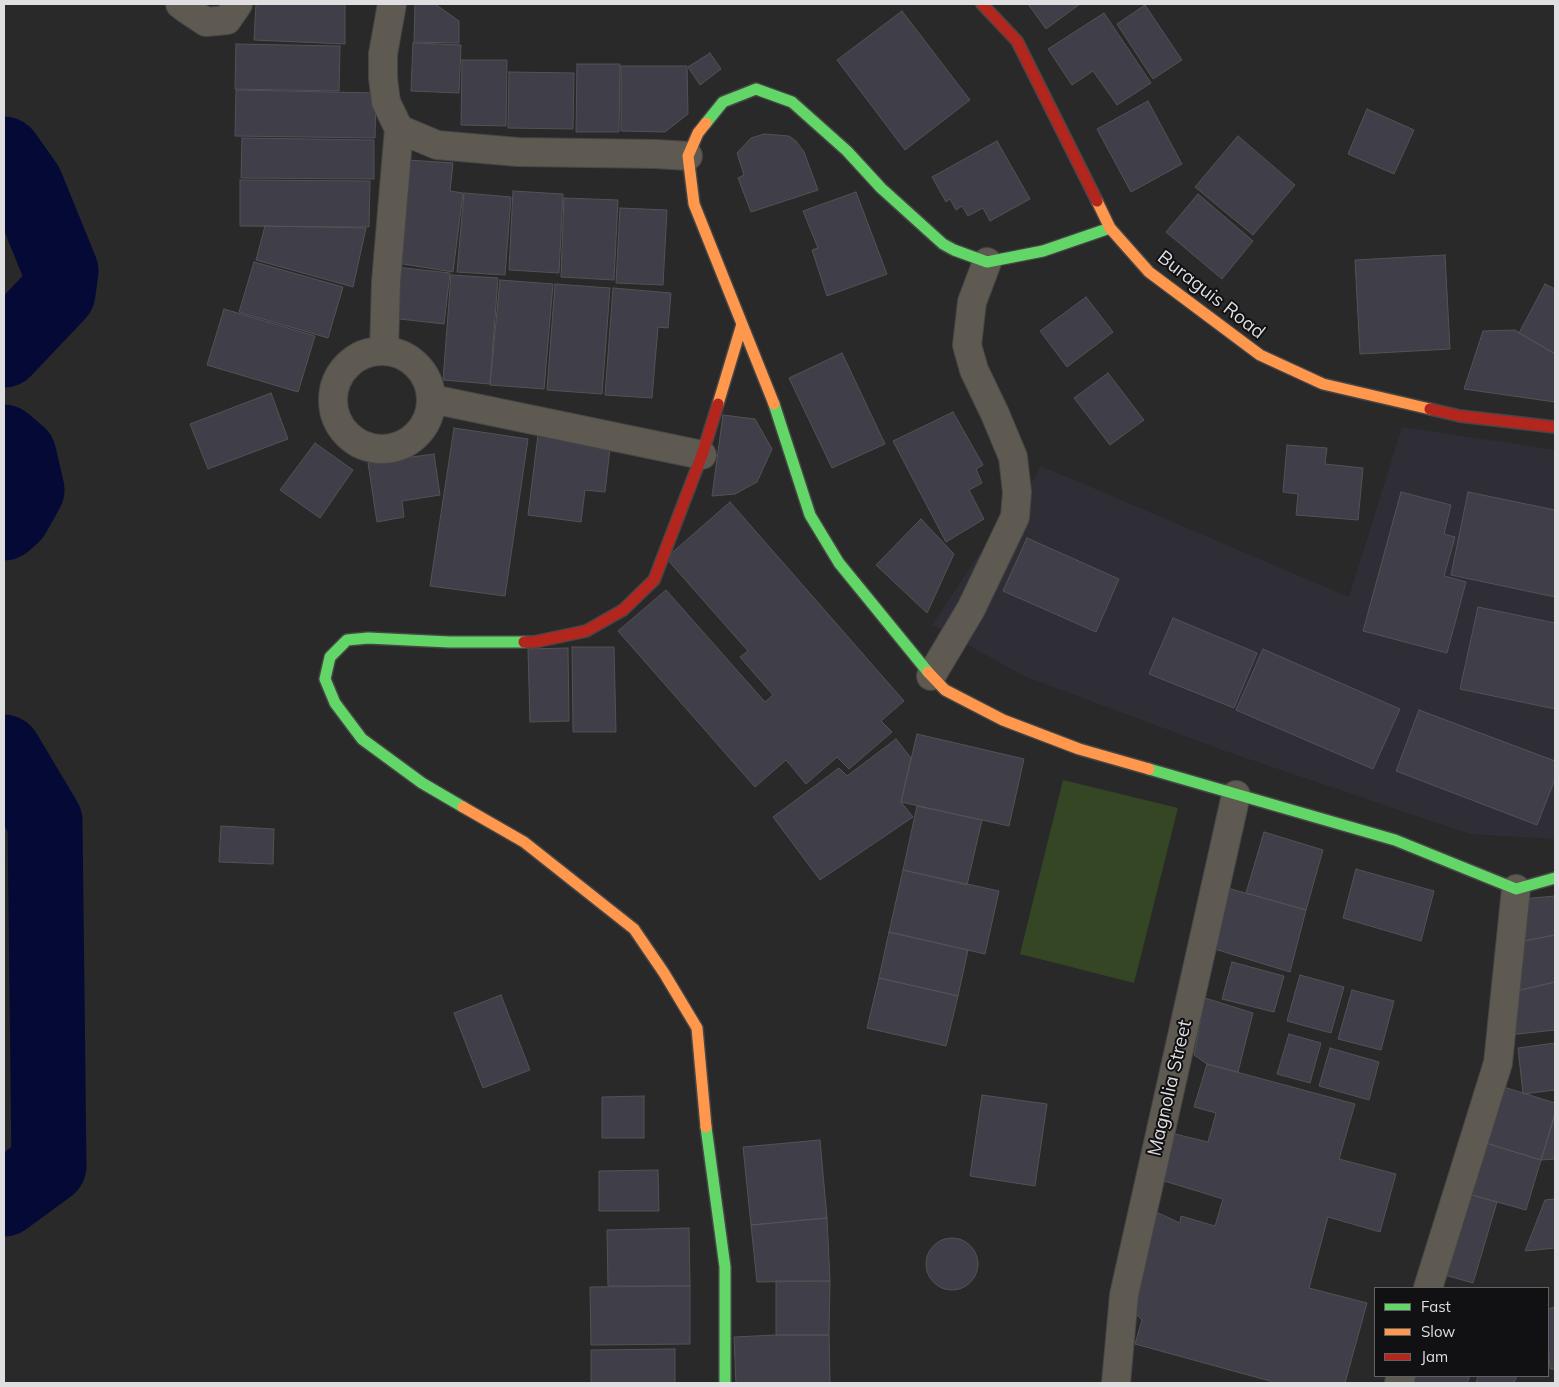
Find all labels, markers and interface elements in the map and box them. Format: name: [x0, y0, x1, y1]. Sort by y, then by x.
street label: Buraguis Road: [1153, 246, 1269, 344]
street label: Magnolia Street: [1143, 1018, 1197, 1158]
legend: [1374, 1287, 1549, 1377]
text: Fast: [1421, 1297, 1451, 1316]
text: Slow: [1421, 1322, 1455, 1341]
text: Jam: [1421, 1347, 1448, 1366]

